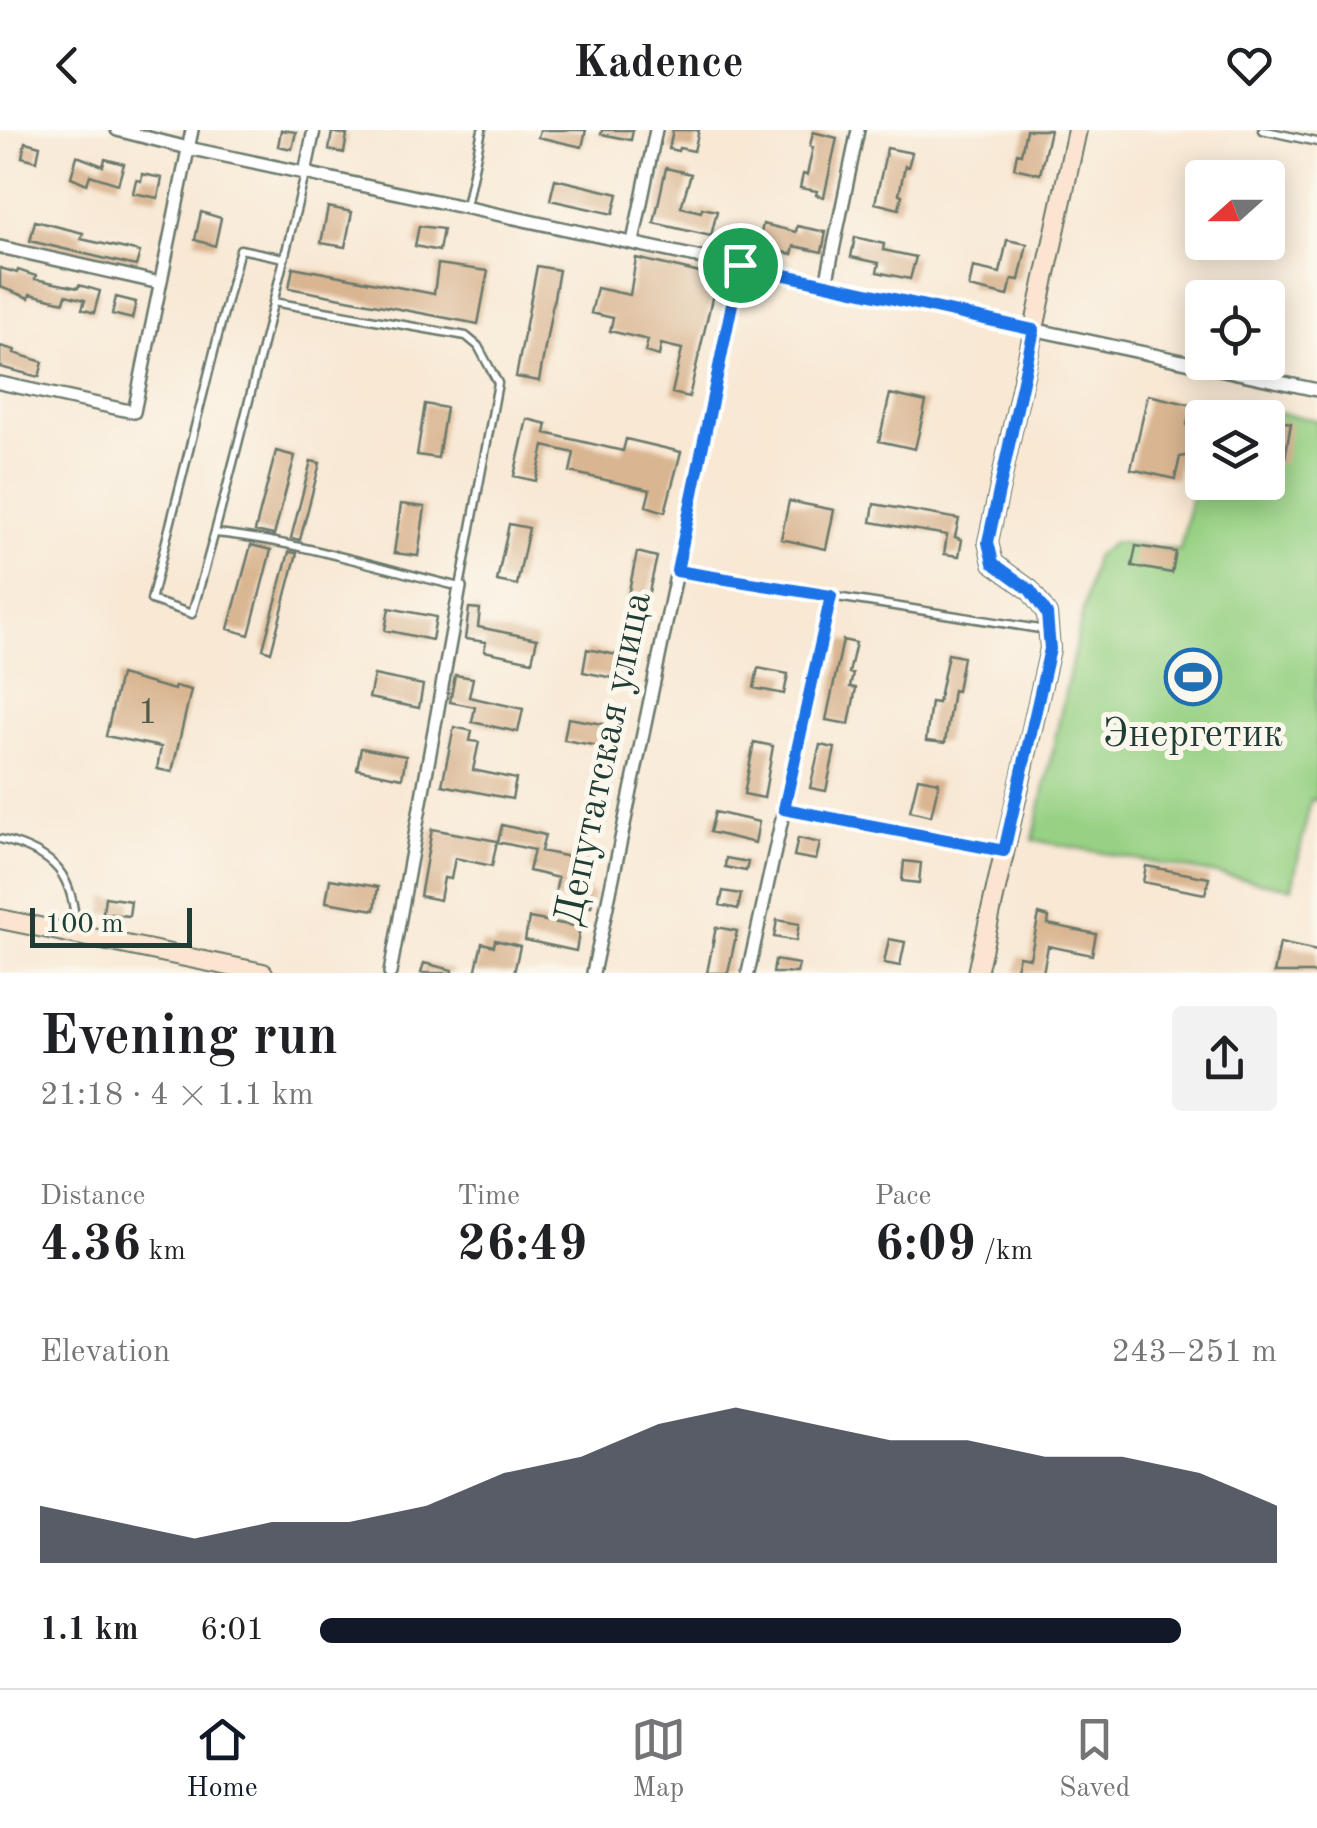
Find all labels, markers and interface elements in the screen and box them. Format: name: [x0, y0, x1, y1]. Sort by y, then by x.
icon: back: [40, 38, 95, 93]
icon: heart: [1222, 38, 1277, 93]
text: Kadence: [573, 42, 744, 87]
north arrow: [1185, 160, 1285, 260]
map controls: [1185, 160, 1285, 500]
pin: [698, 223, 783, 308]
icon: arrive: [713, 238, 768, 293]
button: locate: [1185, 280, 1285, 380]
button: layers: [1185, 400, 1285, 500]
street label: Депутатская улица: [550, 588, 660, 930]
sports icon: Энергетик: [1163, 647, 1223, 707]
house number: 1: [138, 696, 158, 731]
place label: Энергетик: [1103, 716, 1283, 756]
scale bar: [30, 903, 192, 948]
text: 100 m: [45, 911, 124, 939]
button: share: [1172, 1006, 1277, 1111]
text: Evening run: [40, 1011, 338, 1066]
text: 21:18 · 4 × 1.1 km: [40, 1080, 314, 1112]
text: Distance: [40, 1183, 145, 1211]
text: Time: [457, 1183, 520, 1211]
text: Pace: [875, 1183, 931, 1211]
text: 4.36: [40, 1221, 141, 1271]
text: 26:49: [457, 1221, 587, 1271]
text: 6:09: [875, 1221, 976, 1271]
text: km: [141, 1238, 186, 1266]
text: /km: [976, 1238, 1033, 1266]
text: Elevation: [40, 1337, 170, 1369]
text: 243–251 m: [1111, 1337, 1277, 1369]
text: 1.1 km: [40, 1615, 139, 1647]
text: 6:01: [200, 1615, 265, 1647]
tab: Home: [187, 1712, 258, 1807]
tab: Map: [631, 1712, 686, 1807]
tab: Saved: [1059, 1712, 1130, 1807]

